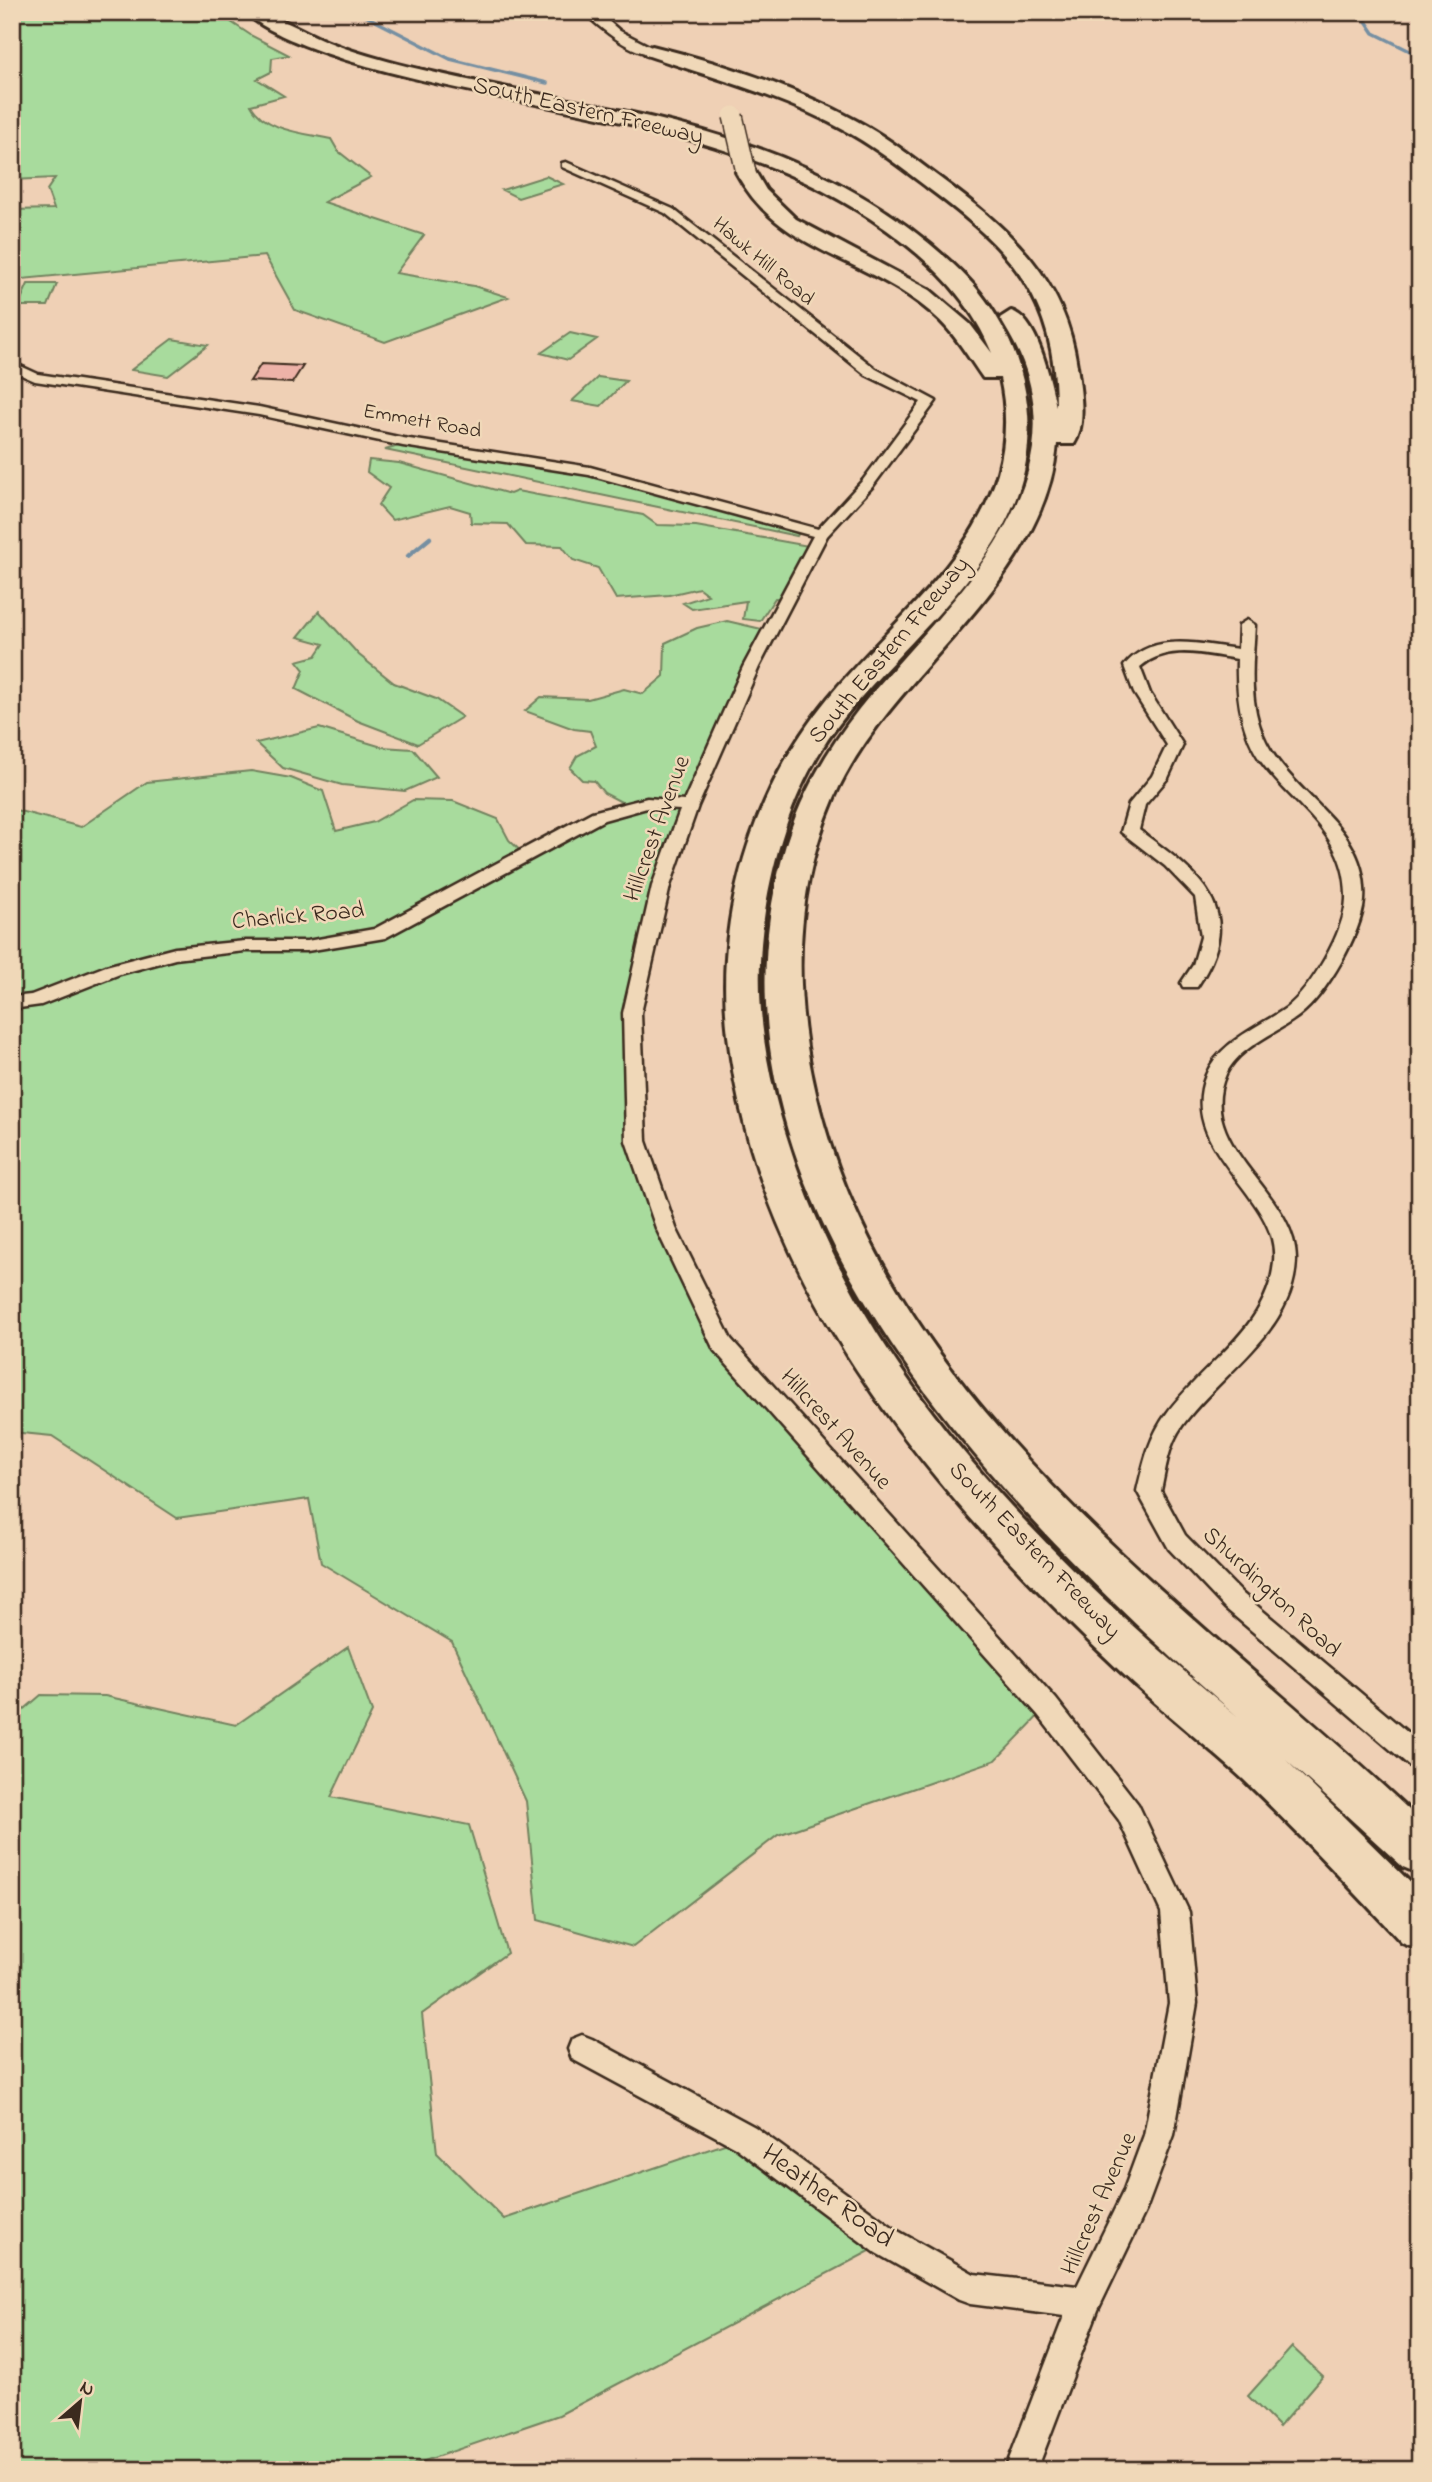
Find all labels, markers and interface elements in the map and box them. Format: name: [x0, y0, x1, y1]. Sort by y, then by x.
street label: South Eastern Freeway: [469, 68, 707, 157]
street label: Hawk Hill Road: [705, 210, 821, 314]
street label: Emmett Road: [360, 397, 484, 447]
street label: South Eastern Freeway: [801, 550, 980, 753]
street label: Hillcrest Avenue: [615, 751, 701, 907]
street label: Charlick Road: [230, 894, 366, 940]
street label: Hillcrest Avenue: [771, 1361, 899, 1499]
street label: South Eastern Freeway: [939, 1454, 1128, 1649]
street label: Shurdington Road: [1194, 1519, 1349, 1667]
street label: Hillcrest Avenue: [1053, 2127, 1147, 2281]
street label: Heather Road: [752, 2135, 902, 2260]
north arrow: [46, 2366, 116, 2436]
text: N: [75, 2374, 99, 2404]

